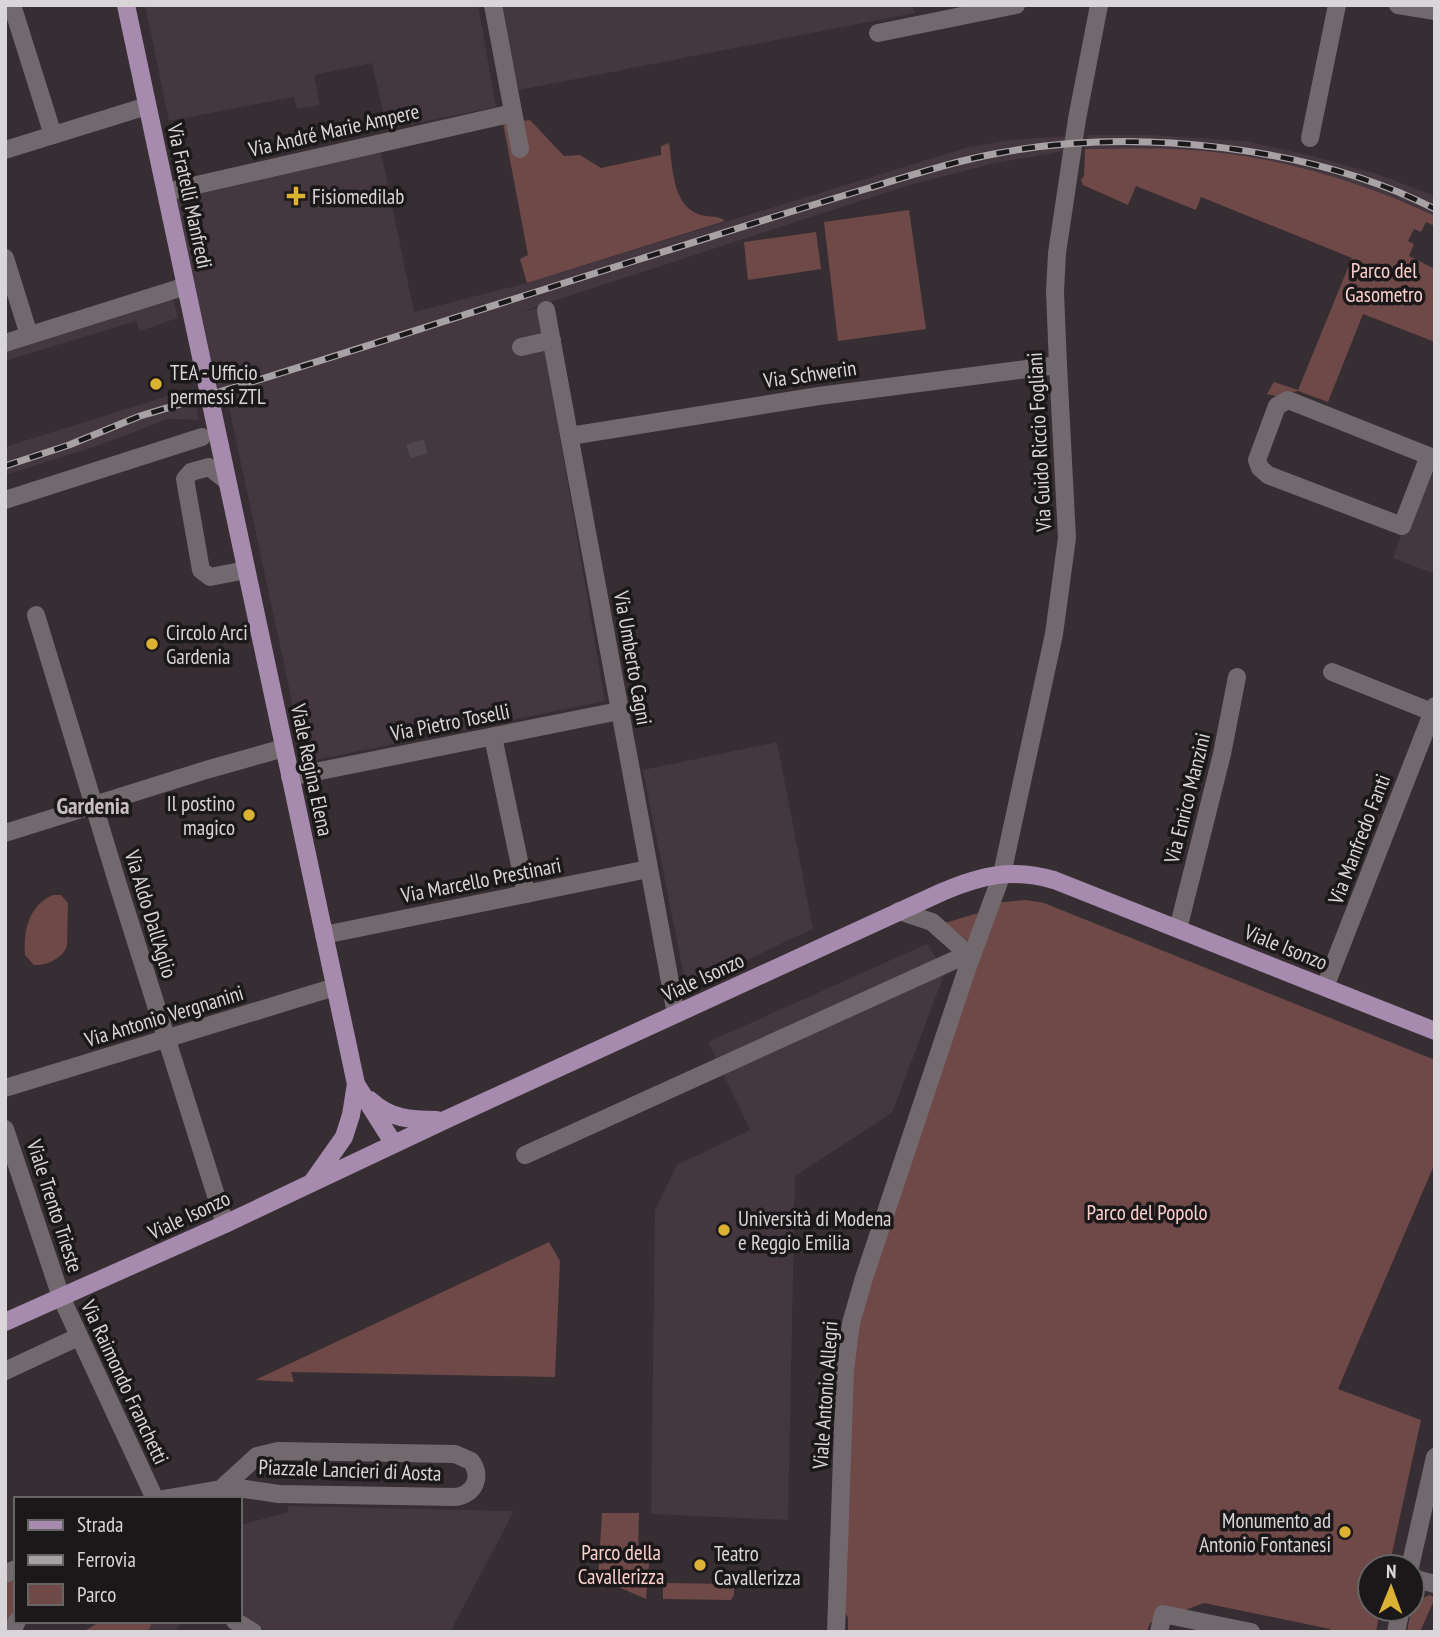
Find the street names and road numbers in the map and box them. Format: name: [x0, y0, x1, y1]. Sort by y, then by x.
street label: Via André Marie Ampere: [245, 97, 422, 163]
street label: Via Fratelli Manfredi: [161, 120, 219, 271]
street label: Via Guido Riccio Fogliani: [1021, 352, 1057, 533]
street label: Via Schwerin: [761, 354, 858, 394]
street label: Via Umberto Cagni: [608, 588, 658, 727]
street label: Via Pietro Toselli: [387, 697, 512, 747]
street label: Viale Regina Elena: [285, 701, 339, 839]
street label: Via Enrico Manzini: [1158, 730, 1216, 867]
street label: Via Manfredo Fanti: [1321, 770, 1396, 909]
street label: Via Aldo Dall'Aglio: [118, 846, 183, 981]
street label: Via Marcello Prestinari: [398, 851, 563, 909]
street label: Viale Isonzo: [1240, 918, 1332, 976]
street label: Viale Isonzo: [657, 946, 748, 1008]
street label: Via Antonio Vergnanini: [80, 979, 247, 1053]
street label: Viale Trento Trieste: [21, 1135, 89, 1276]
street label: Viale Isonzo: [143, 1184, 234, 1246]
street label: Via Raimondo Franchetti: [75, 1295, 175, 1469]
street label: Viale Antonio Allegri: [806, 1320, 844, 1471]
street label: Piazzale Lancieri di Aosta: [258, 1453, 442, 1487]

